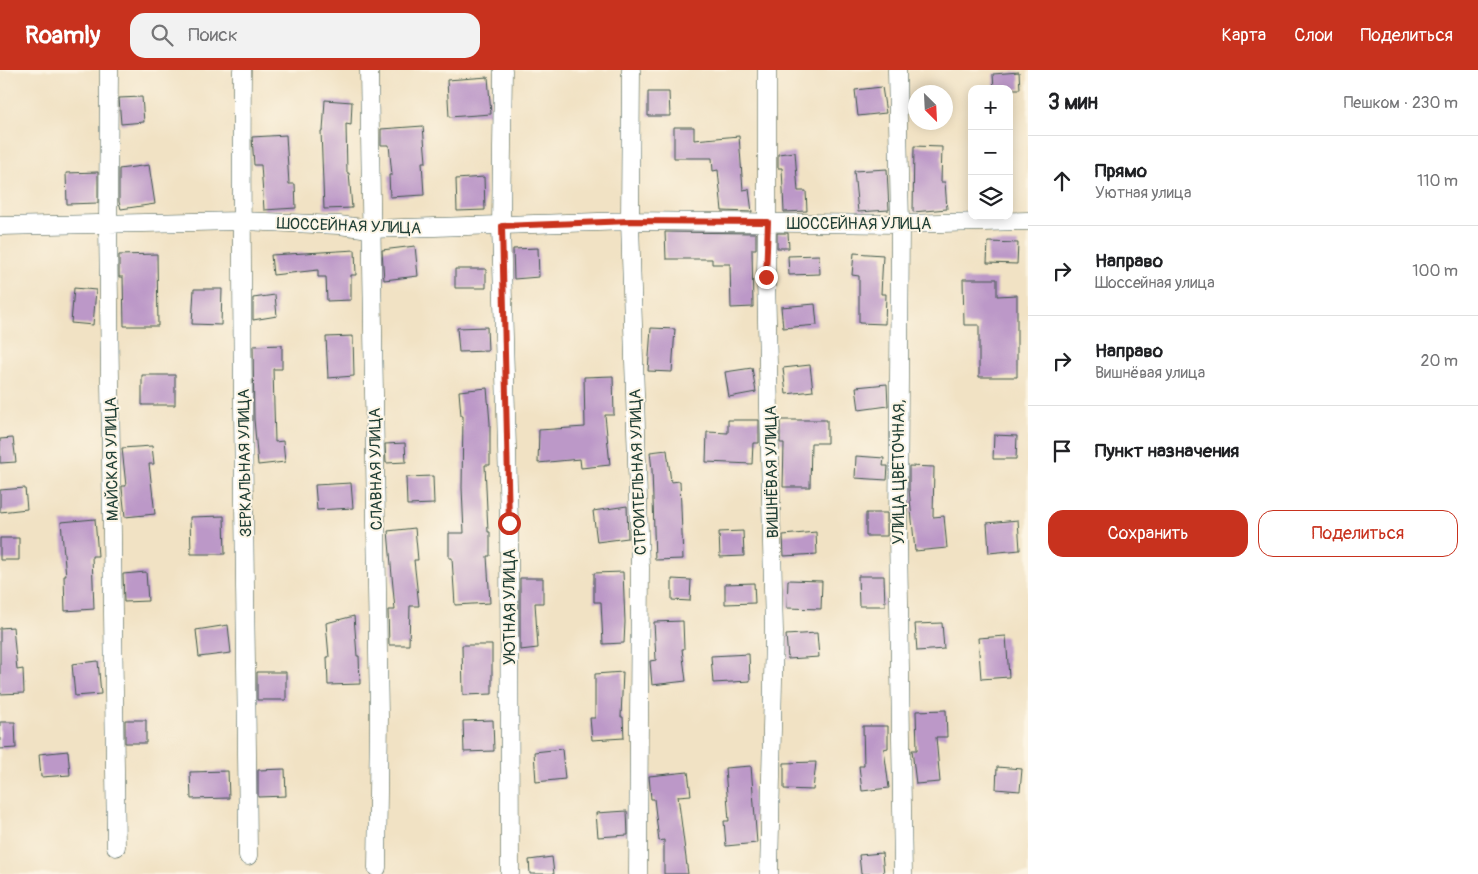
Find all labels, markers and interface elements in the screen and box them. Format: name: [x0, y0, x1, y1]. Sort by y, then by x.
search box: [130, 13, 480, 58]
text: Roamly: [25, 21, 100, 50]
icon: search: [148, 21, 176, 49]
text: Поиск: [188, 23, 238, 47]
text: Карта: [1222, 24, 1266, 47]
text: Слои: [1294, 24, 1332, 47]
text: Поделиться: [1360, 24, 1453, 47]
north arrow: [908, 85, 953, 130]
map controls: [968, 85, 1013, 220]
button: +: [968, 85, 1013, 130]
text: 3 мин: [1048, 89, 1098, 116]
text: Пешком · 230 m: [1344, 93, 1458, 113]
button: −: [968, 130, 1013, 175]
text: Прямо: [1095, 159, 1147, 183]
icon: ahead: [1048, 167, 1076, 195]
text: 110 m: [1417, 171, 1458, 191]
button: layers: [968, 175, 1013, 220]
text: Уютная улица: [1095, 183, 1191, 203]
street label: ШОССЕЙНАЯ УЛИЦА: [276, 213, 422, 239]
street label: ШОССЕЙНАЯ УЛИЦА: [787, 214, 931, 234]
text: Направо: [1095, 249, 1163, 273]
icon: right: [1048, 257, 1076, 285]
text: 100 m: [1412, 261, 1458, 281]
route end: [755, 266, 778, 289]
text: Шоссейная улица: [1095, 273, 1215, 293]
text: Направо: [1095, 339, 1163, 363]
icon: right: [1048, 347, 1076, 375]
text: 20 m: [1420, 351, 1458, 371]
text: Вишнёвая улица: [1095, 363, 1205, 383]
street label: СТРОИТЕЛЬНАЯ УЛИЦА: [625, 388, 651, 556]
street label: ЗЕРКАЛЬНАЯ УЛИЦА: [234, 389, 256, 537]
street label: МАЙСКАЯ УЛИЦА: [101, 397, 123, 521]
street label: УЛИЦА ЦВЕТОЧНАЯ,: [889, 399, 909, 545]
street label: ВИШНЁВАЯ УЛИЦА: [761, 405, 783, 539]
street label: СЛАВНАЯ УЛИЦА: [365, 407, 387, 531]
icon: arrive: [1048, 437, 1076, 465]
text: Пункт назначения: [1095, 439, 1239, 463]
button: Сохранить: [1048, 510, 1248, 557]
button: Поделиться: [1258, 510, 1458, 557]
route start: [498, 512, 521, 535]
street label: УЮТНАЯ УЛИЦА: [500, 549, 520, 665]

